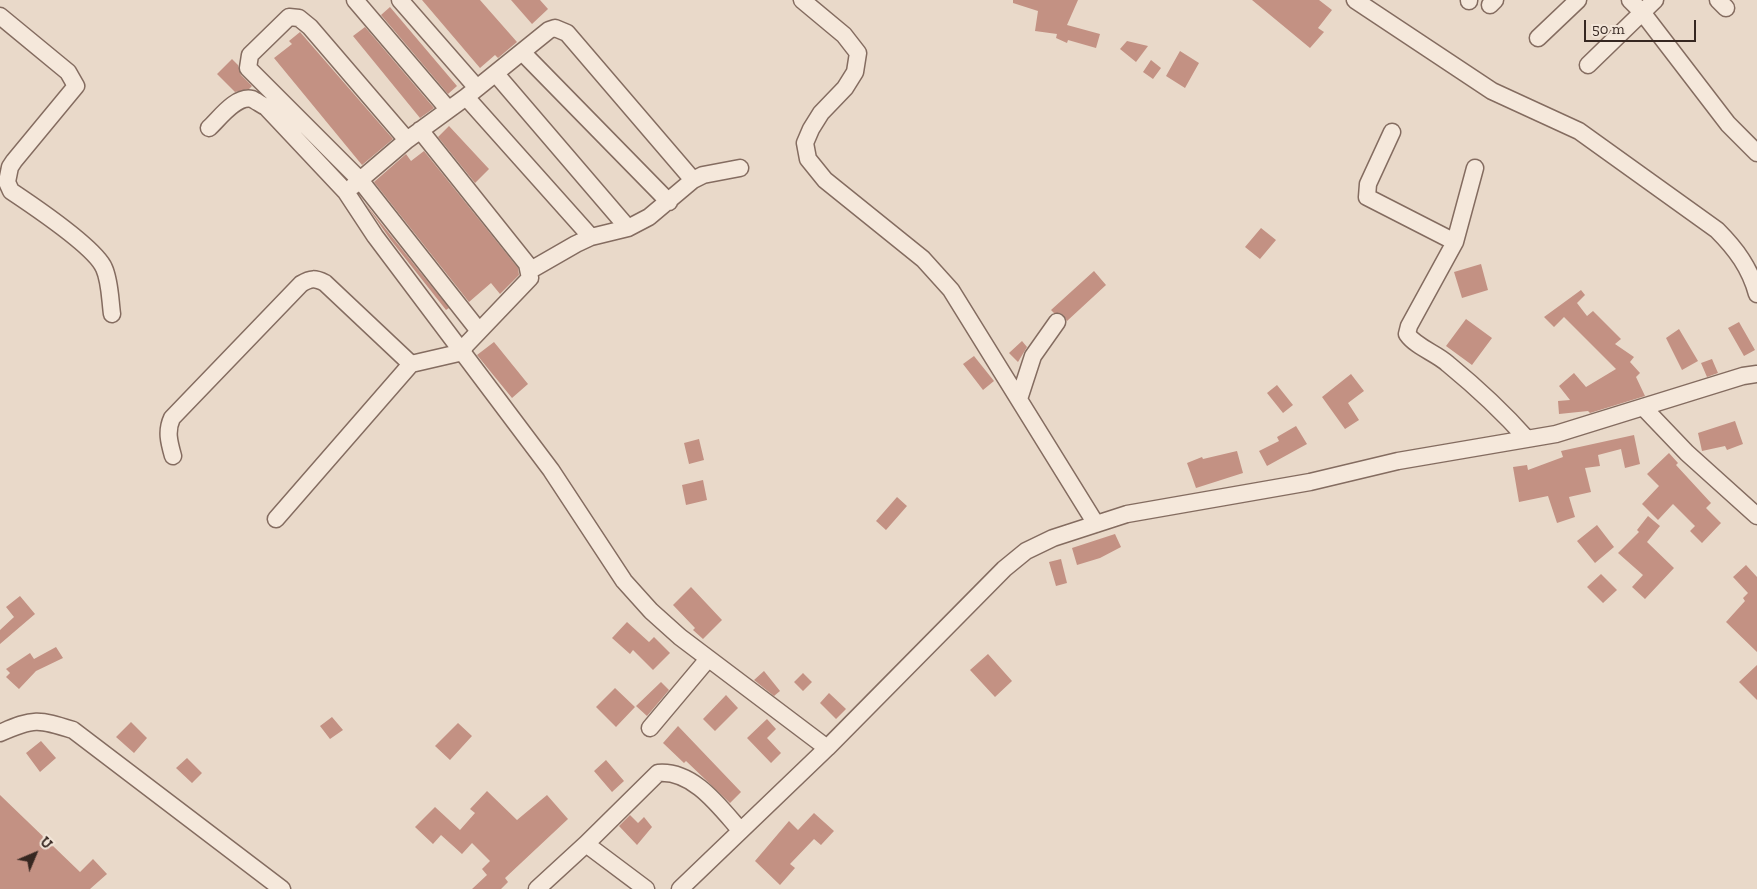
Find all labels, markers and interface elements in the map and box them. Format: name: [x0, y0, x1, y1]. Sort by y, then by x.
scale bar: [1587, 10, 1700, 42]
text: 50 m: [1592, 20, 1625, 38]
north arrow: [10, 829, 60, 879]
text: U: [36, 833, 56, 853]

